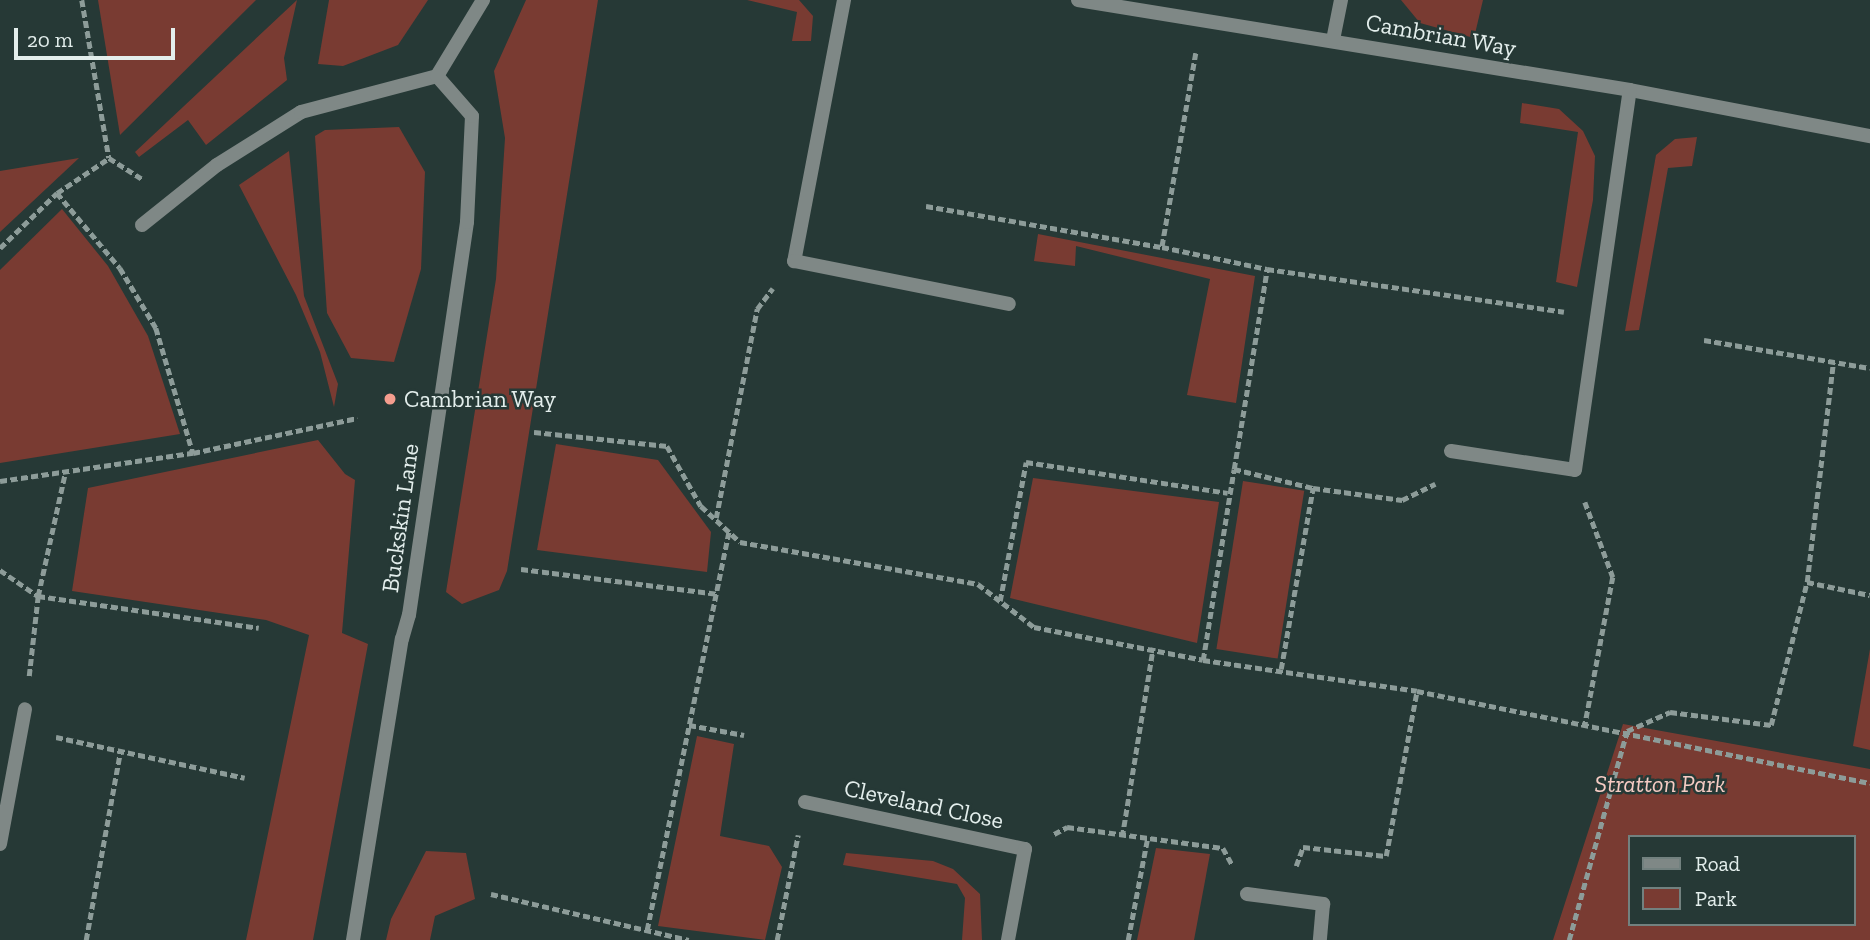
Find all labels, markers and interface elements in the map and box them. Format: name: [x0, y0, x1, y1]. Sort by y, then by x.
street label: Cambrian Way: [1363, 8, 1519, 62]
scale bar: [18, 14, 178, 58]
text: 20 m: [27, 27, 73, 52]
place label: Cambrian Way: [404, 385, 557, 413]
marker: Cambrian Way: [382, 391, 398, 407]
street label: Buckskin Lane: [375, 442, 425, 594]
park label: Stratton Park: [1594, 770, 1726, 798]
street label: Cleveland Close: [842, 773, 1006, 835]
legend: [1629, 835, 1856, 926]
text: Road: [1695, 851, 1740, 876]
text: Park: [1695, 886, 1737, 911]

